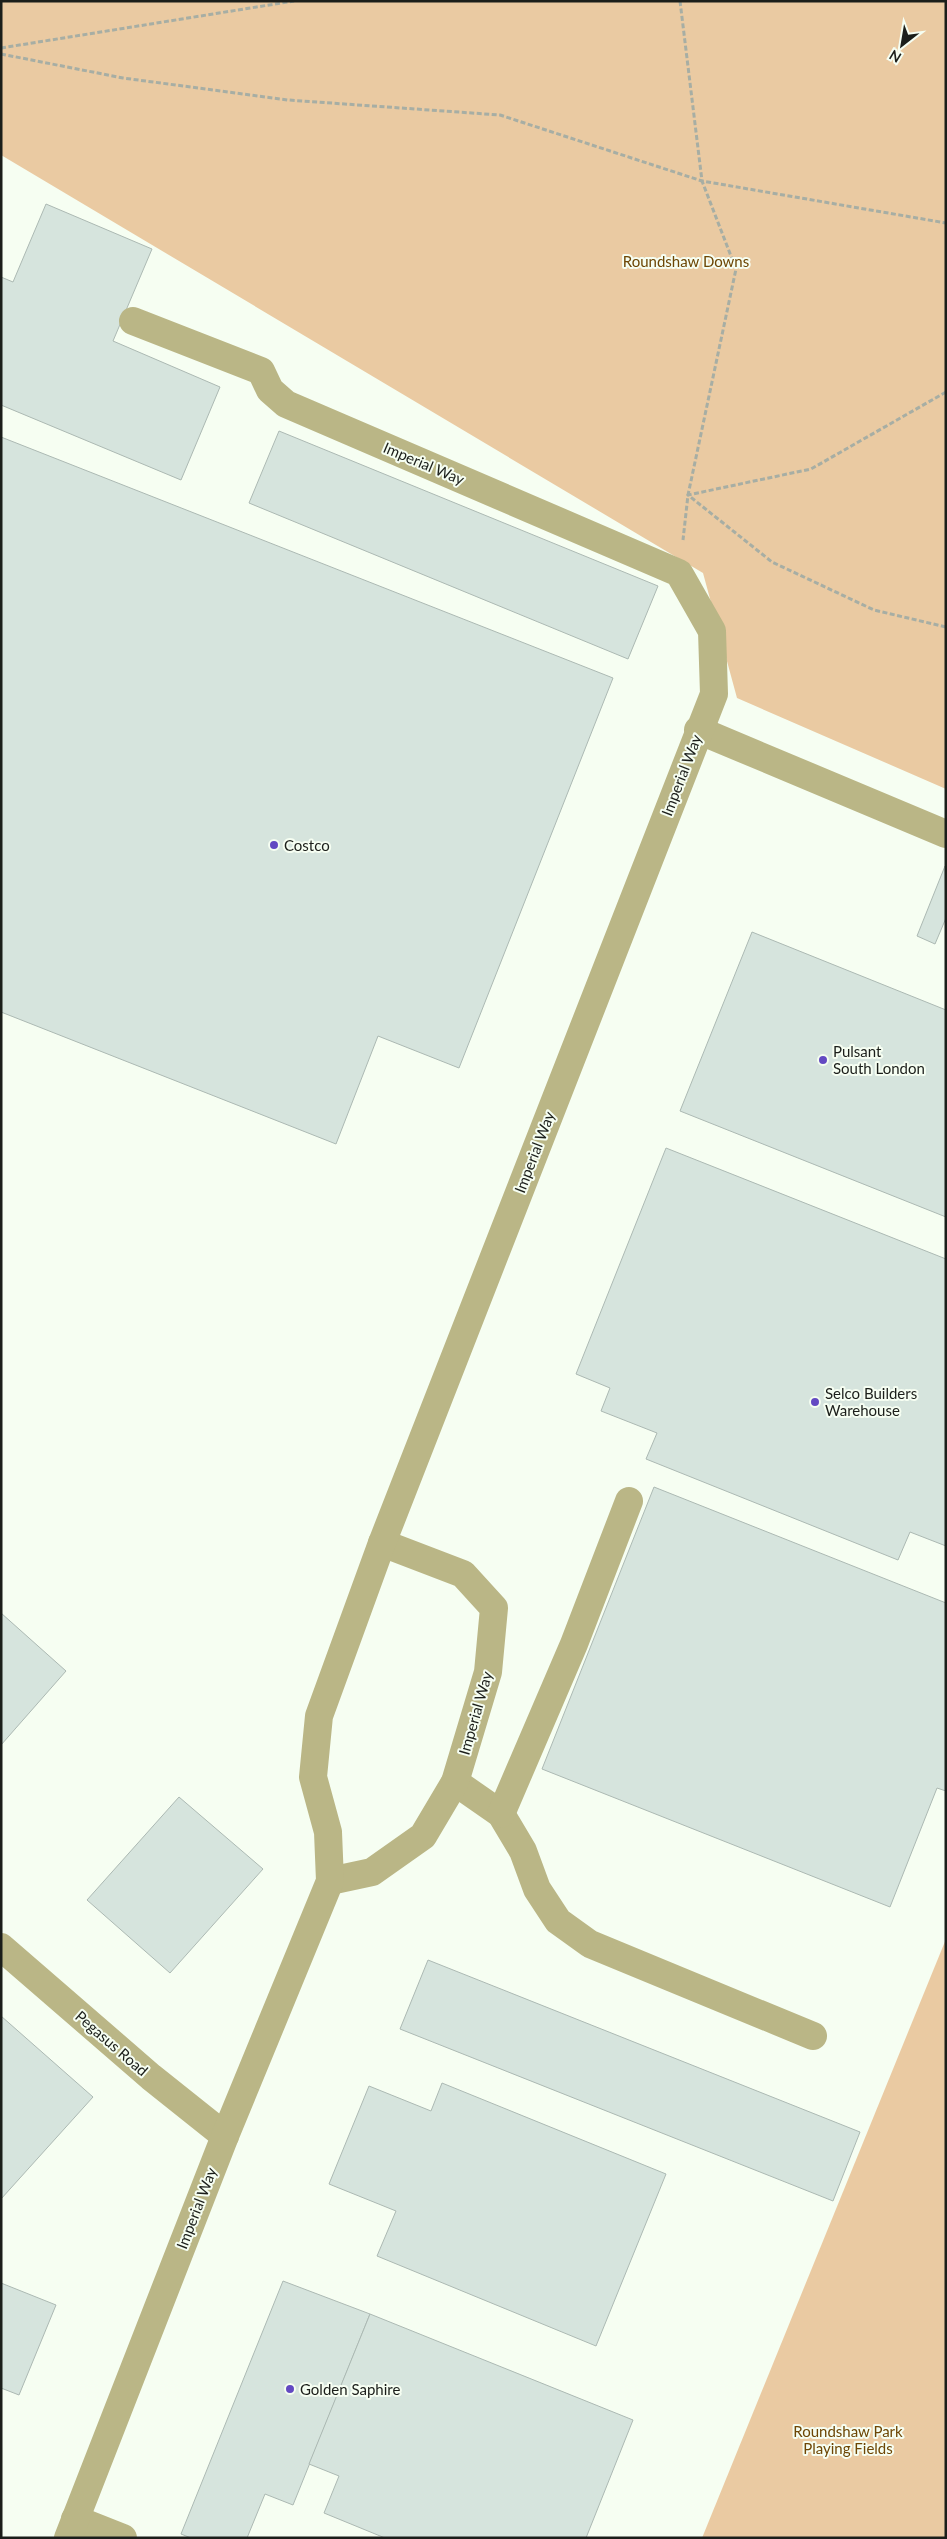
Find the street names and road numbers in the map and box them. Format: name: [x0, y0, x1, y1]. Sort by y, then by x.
street label: Imperial Way: [381, 438, 467, 488]
street label: Imperial Way: [657, 731, 705, 818]
street label: Imperial Way: [510, 1108, 558, 1195]
street label: Imperial Way: [454, 1669, 496, 1757]
street label: Pegasus Road: [72, 2007, 152, 2079]
street label: Imperial Way: [172, 2164, 220, 2251]

